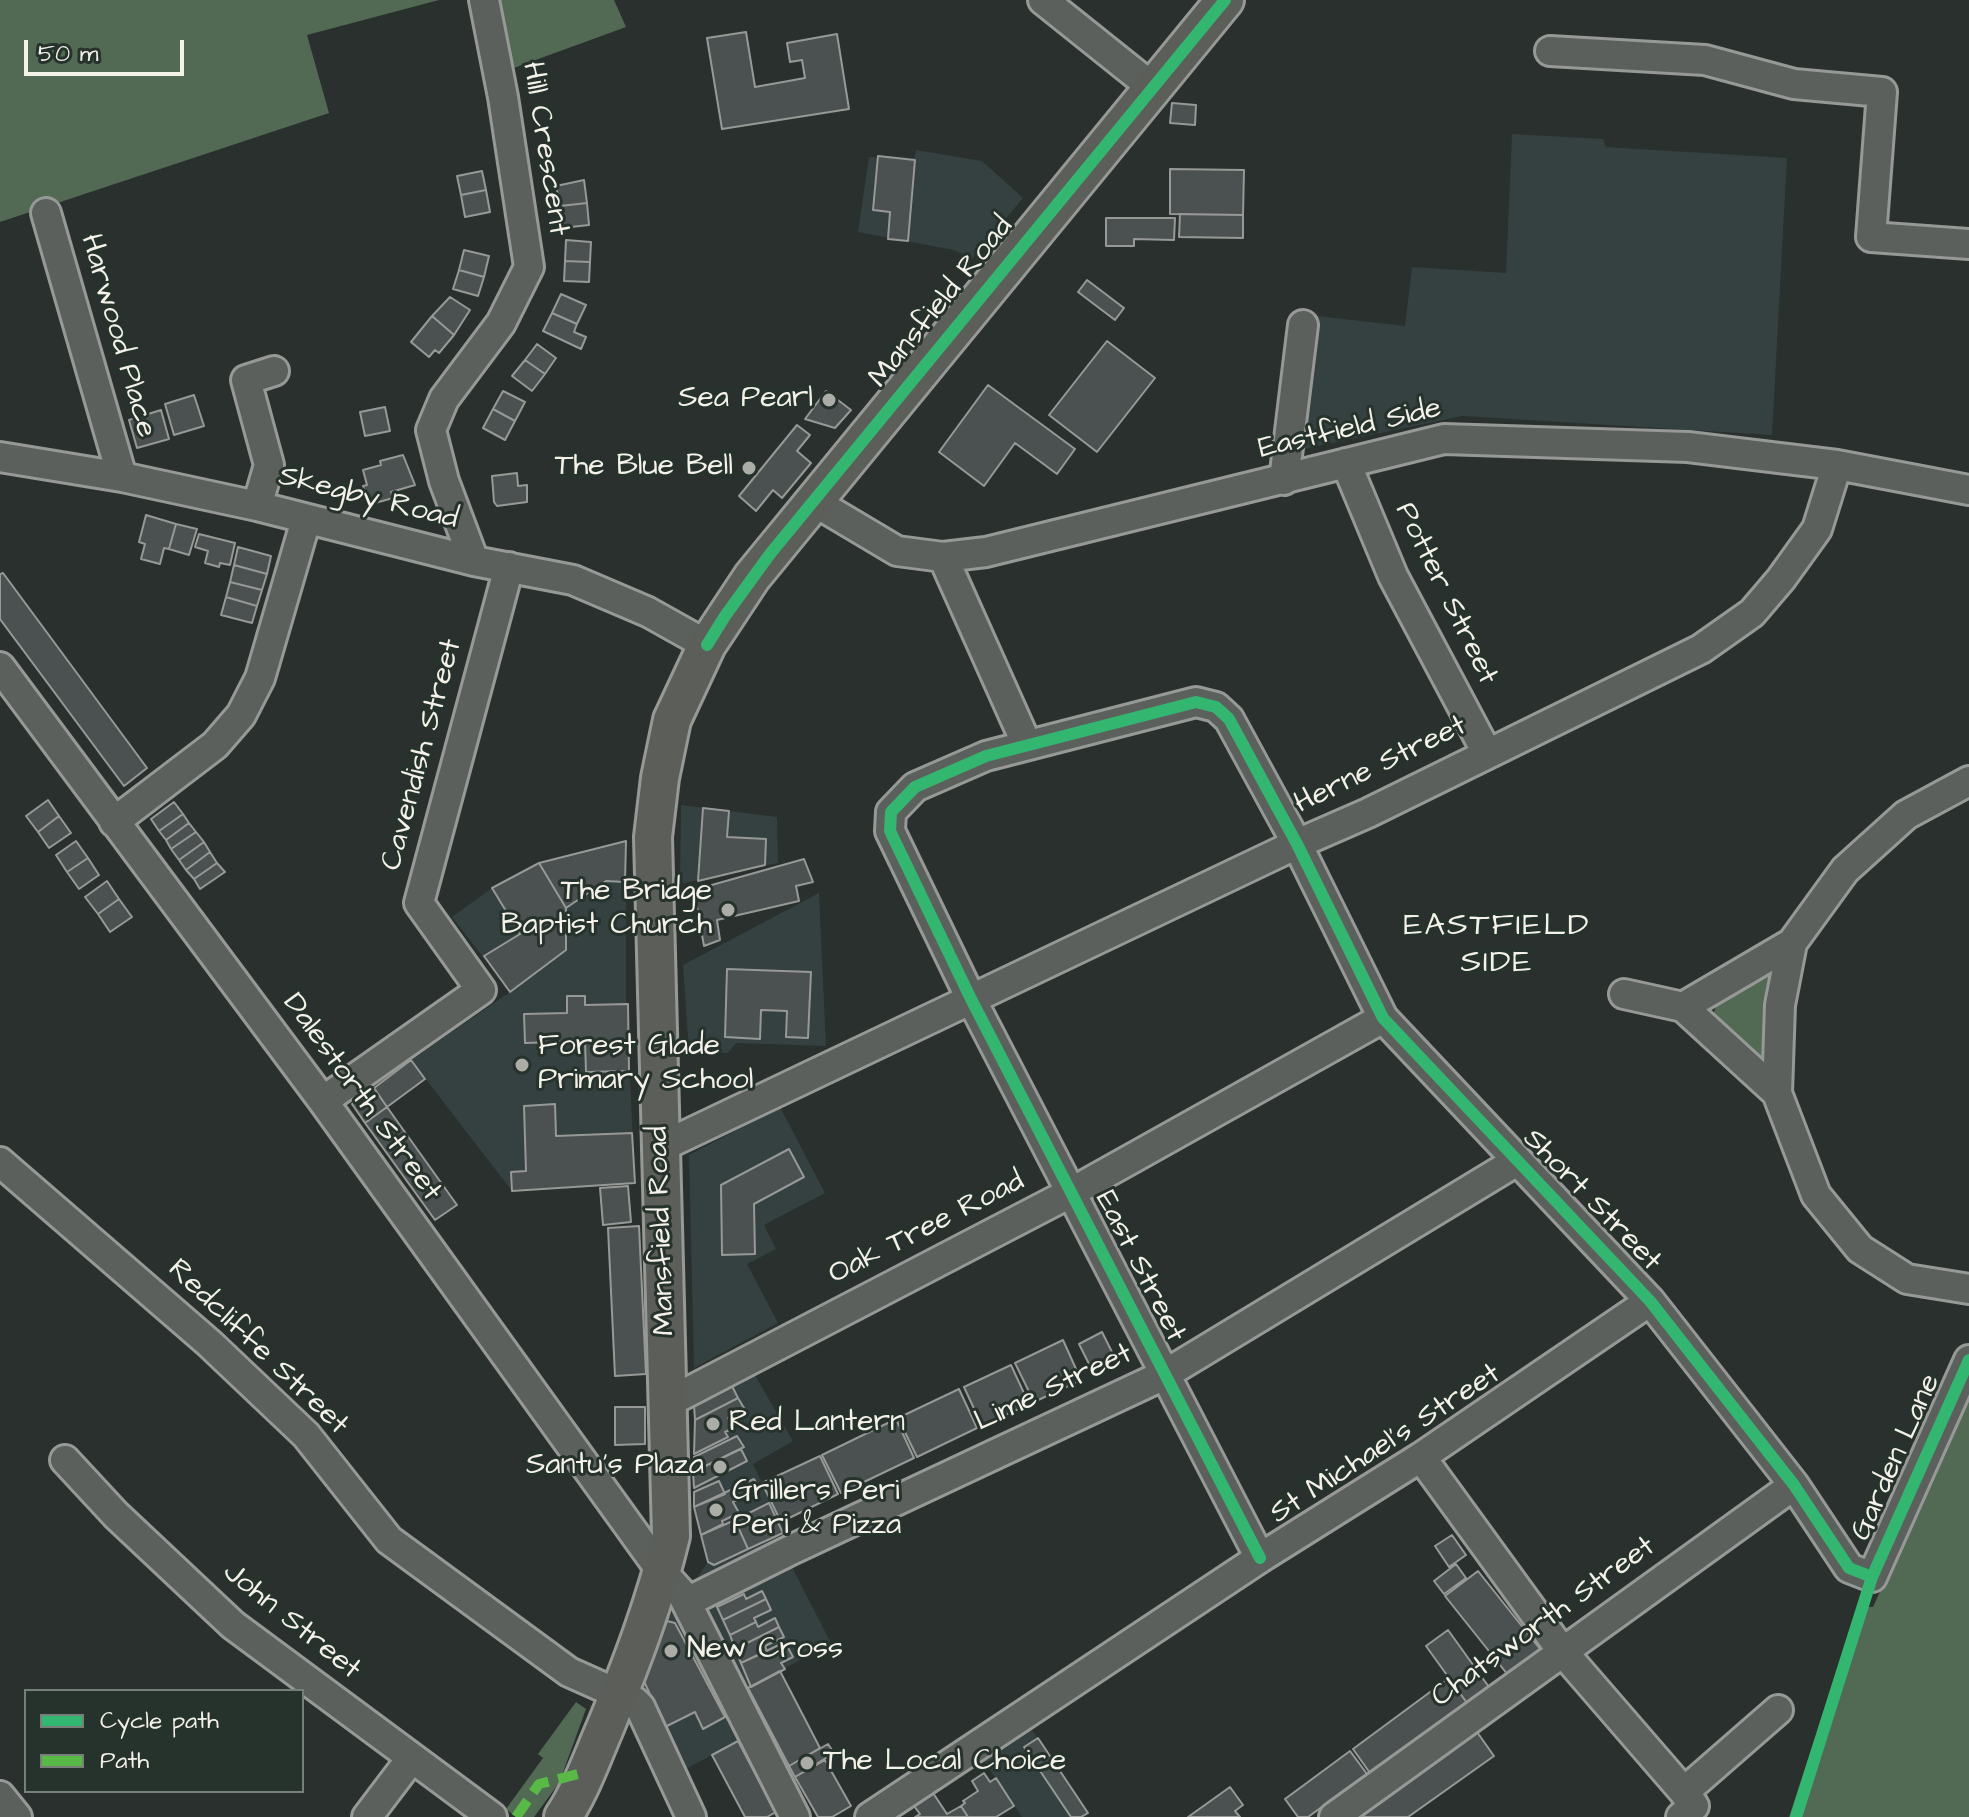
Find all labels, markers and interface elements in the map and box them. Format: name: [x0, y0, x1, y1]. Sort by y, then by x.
scale bar: [28, 24, 188, 74]
text: 50 m: [38, 37, 98, 71]
street label: Hill Crescent: [512, 59, 576, 239]
street label: Mansfield Road: [862, 210, 1022, 396]
street label: Harwood Place: [71, 230, 163, 442]
place label: Sea Pearl: [678, 382, 813, 418]
marker: Sea Pearl: [820, 391, 838, 409]
street label: Eastfield Side: [1255, 392, 1445, 468]
place label: The Blue Bell: [555, 450, 733, 486]
street label: Skegby Road: [275, 459, 461, 539]
marker: The Blue Bell: [740, 459, 758, 477]
street label: Potter Street: [1386, 497, 1504, 691]
street label: Cavendish Street: [375, 636, 471, 874]
street label: Herne Street: [1289, 709, 1473, 823]
place label: The Bridge Baptist Church: [501, 875, 712, 946]
marker: The Bridge Baptist Church: [719, 901, 737, 919]
district label: EASTFIELD SIDE: [1404, 908, 1590, 983]
street label: Dalestorth Street: [274, 987, 448, 1209]
place label: Forest Glade Primary School: [538, 1030, 753, 1100]
marker: Forest Glade Primary School: [513, 1056, 531, 1074]
street label: Short Street: [1514, 1122, 1668, 1280]
street label: Mansfield Road: [641, 1126, 685, 1336]
street label: Oak Tree Road: [823, 1164, 1031, 1294]
street label: East Street: [1086, 1185, 1192, 1349]
street label: Redcliffe Street: [159, 1253, 355, 1443]
street label: Lime Street: [970, 1337, 1138, 1441]
street label: St Michael's Street: [1264, 1357, 1508, 1533]
street label: Garden Lane: [1844, 1369, 1950, 1547]
place label: Red Lantern: [729, 1406, 905, 1442]
marker: Red Lantern: [704, 1415, 722, 1433]
place label: Santu's Plaza: [526, 1449, 704, 1485]
marker: Santu's Plaza: [711, 1458, 729, 1476]
place label: Grillers Peri Peri & Pizza: [732, 1475, 901, 1546]
marker: Grillers Peri Peri & Pizza: [707, 1501, 725, 1519]
street label: Chatsworth Street: [1425, 1530, 1663, 1716]
street label: John Street: [215, 1555, 367, 1689]
place label: New Cross: [687, 1633, 843, 1669]
marker: New Cross: [662, 1642, 680, 1660]
legend: [24, 1689, 304, 1793]
text: Cycle path: [100, 1704, 219, 1738]
text: Path: [100, 1744, 149, 1778]
place label: The Local Choice: [823, 1745, 1066, 1781]
marker: The Local Choice: [798, 1754, 816, 1772]

